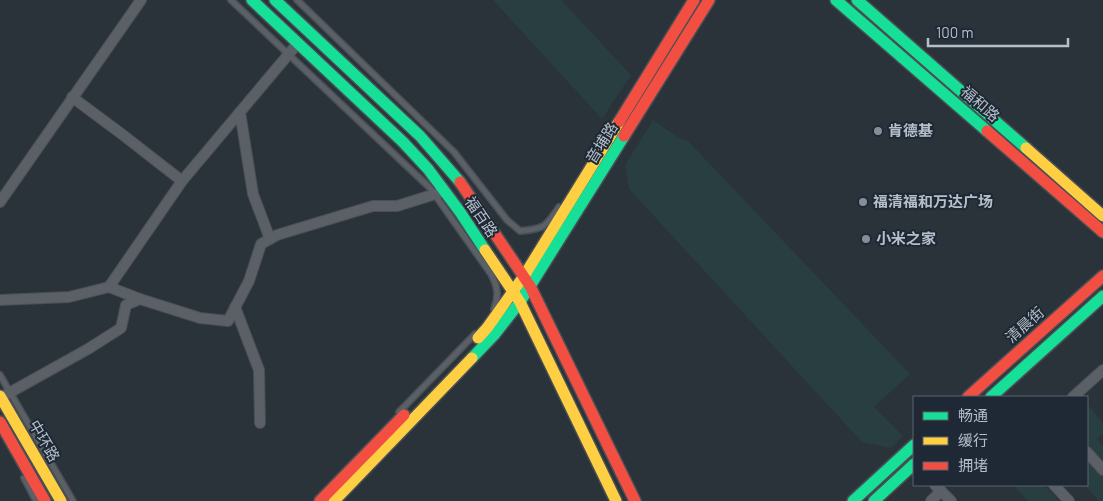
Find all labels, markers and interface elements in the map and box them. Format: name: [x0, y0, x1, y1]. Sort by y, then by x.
scale bar: [928, 15, 1068, 47]
text: 100 m: [936, 23, 974, 41]
street label: 福和路: [958, 82, 1004, 125]
street label: 音埔路: [582, 119, 621, 166]
place label: 肯德基: [888, 121, 933, 139]
marker: 肯德基: [872, 125, 884, 137]
place label: 福清福和万达广场: [873, 192, 993, 210]
street label: 福百路: [462, 193, 502, 240]
marker: 福清福和万达广场: [857, 196, 869, 208]
place label: 小米之家: [876, 229, 936, 247]
marker: 小米之家: [860, 233, 872, 245]
street label: 清晨街: [1002, 303, 1047, 346]
legend: [913, 396, 1088, 486]
text: 畅通: [958, 406, 988, 424]
street label: 中环路: [26, 417, 64, 464]
text: 缓行: [958, 431, 988, 449]
text: 拥堵: [958, 456, 988, 474]

